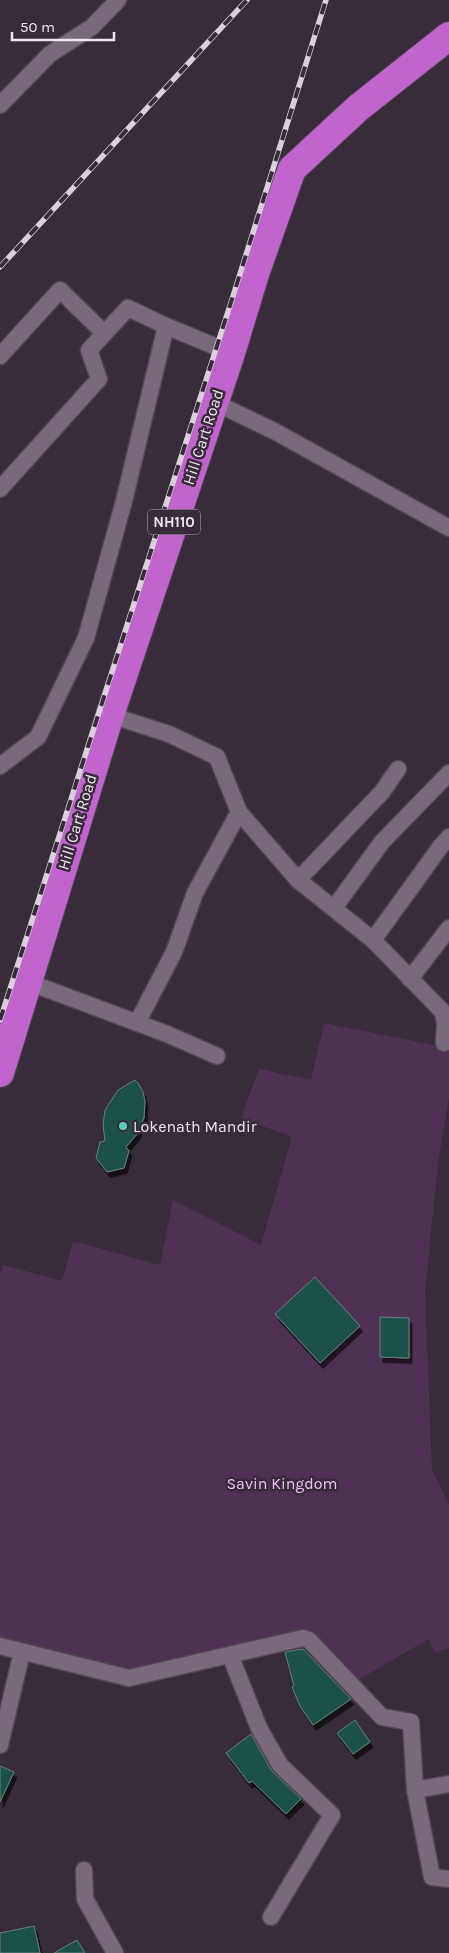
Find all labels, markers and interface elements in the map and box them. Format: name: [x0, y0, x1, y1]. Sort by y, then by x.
scale bar: [12, 10, 115, 42]
text: 50 m: [20, 18, 55, 36]
street label: Hill Cart Road: [179, 387, 227, 487]
road number: NH110: [148, 510, 200, 534]
street label: Hill Cart Road: [53, 772, 101, 872]
place label: Lokenath Mandir: [133, 1117, 257, 1136]
marker: Lokenath Mandir: [117, 1120, 129, 1132]
park label: Savin Kingdom: [226, 1474, 338, 1493]

